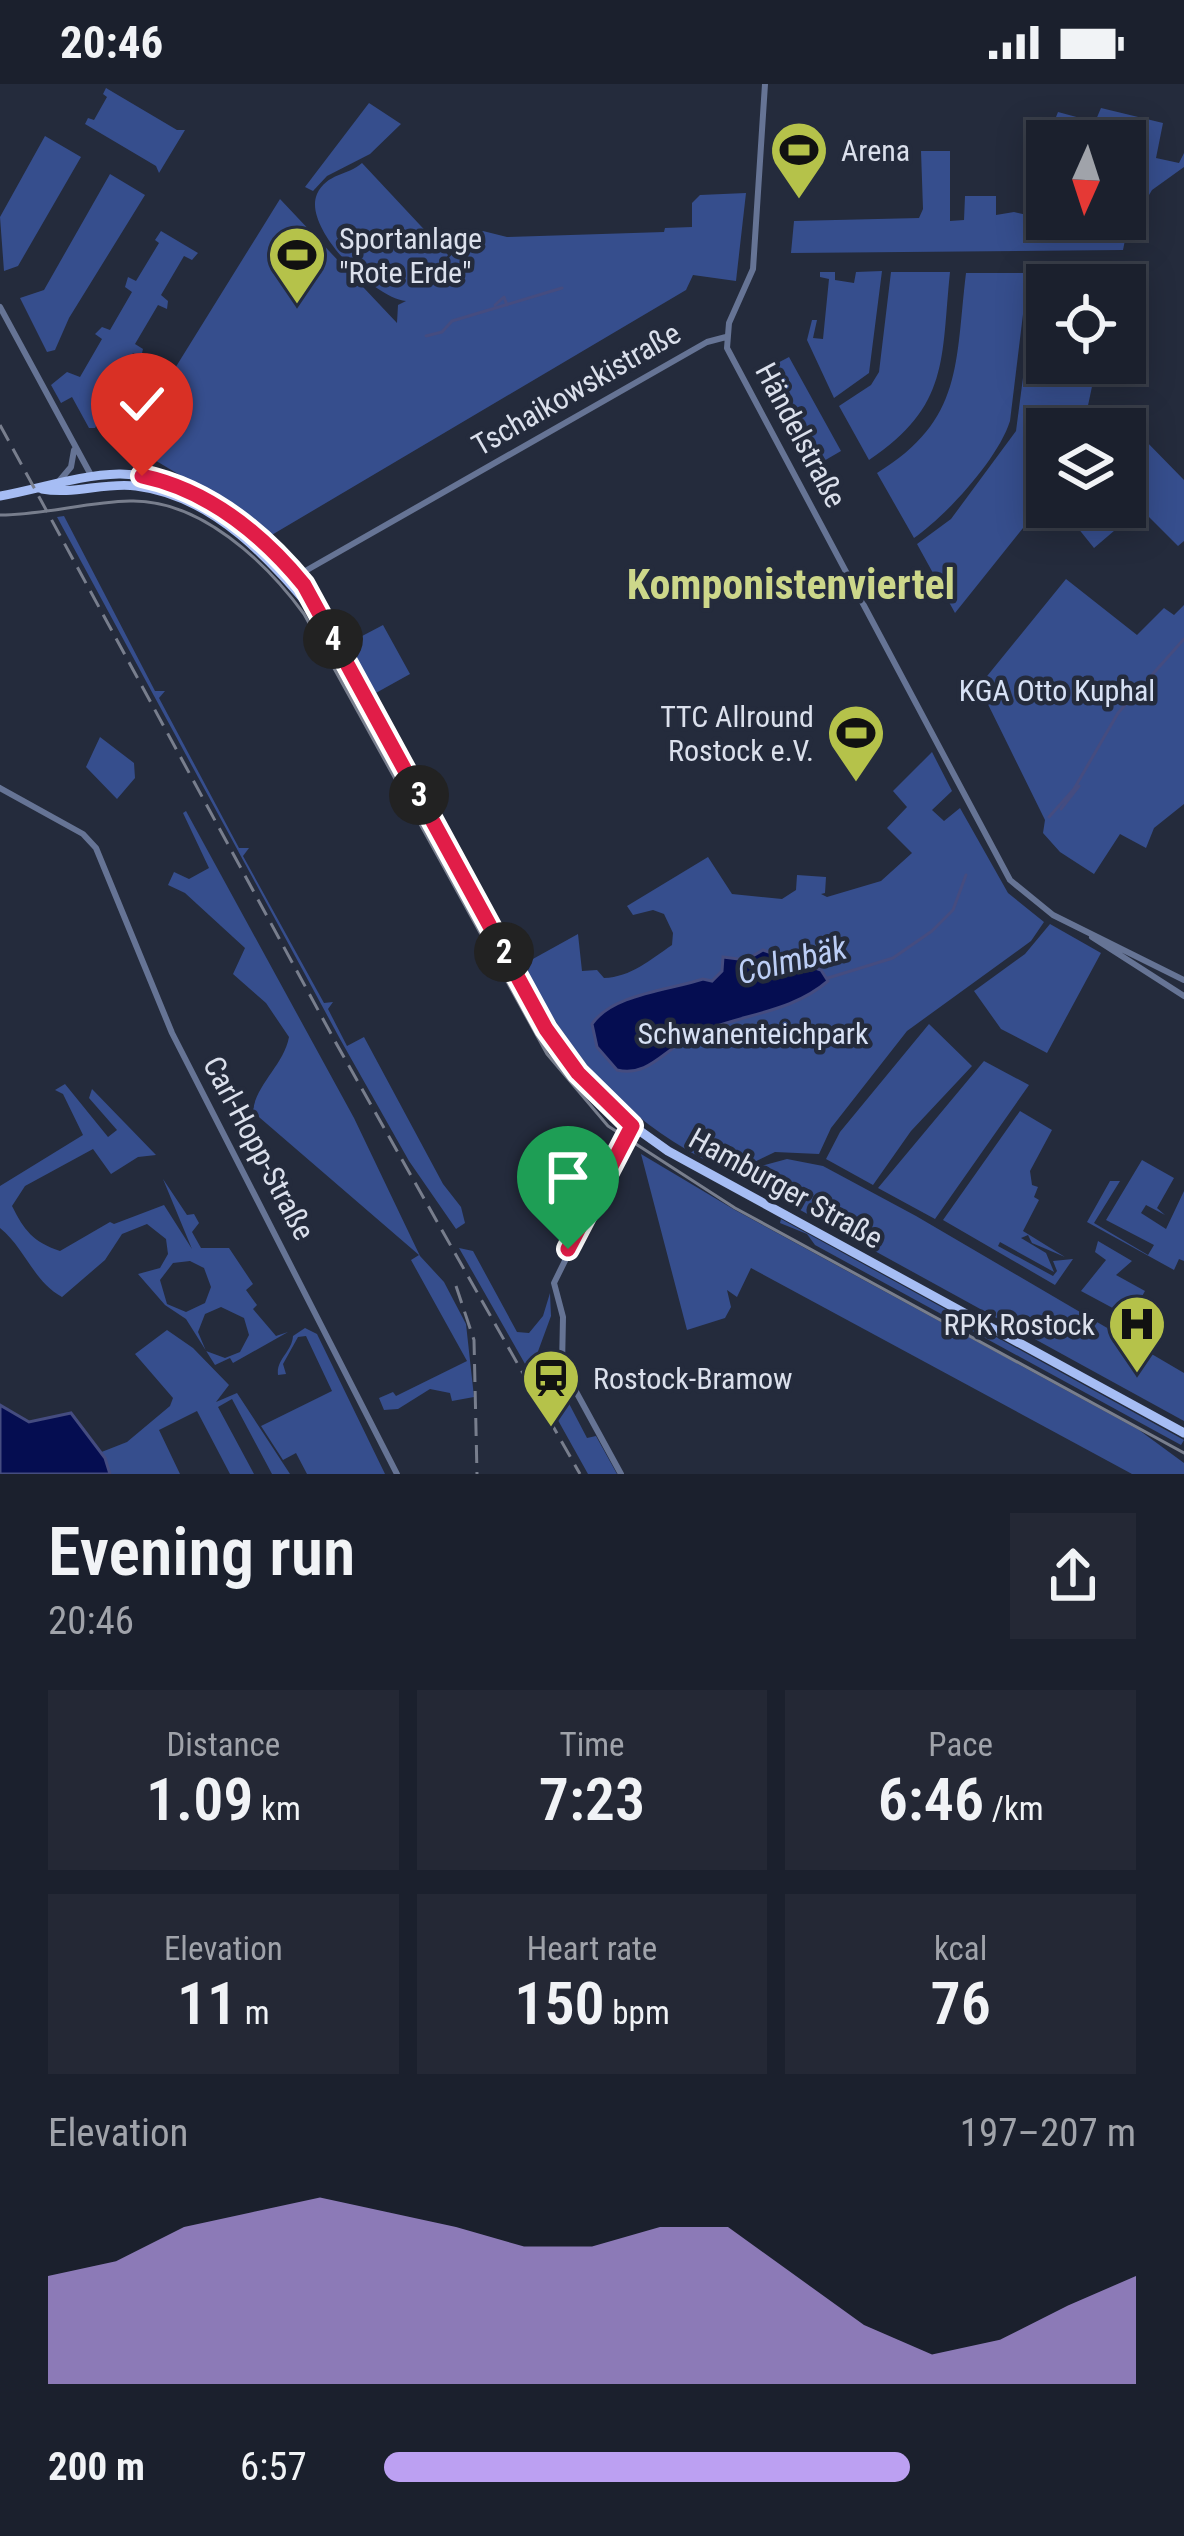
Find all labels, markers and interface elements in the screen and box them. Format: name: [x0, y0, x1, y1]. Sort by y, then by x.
text: 20:46: [60, 16, 163, 69]
sports icon: Arena: [768, 119, 830, 201]
north arrow: [1026, 120, 1146, 240]
map controls: [1026, 120, 1146, 528]
place label: Arena: [841, 133, 910, 168]
place label: Sportanlage "Rote Erde": [339, 221, 482, 290]
sports icon: Sportanlage "Rote Erde": [266, 224, 328, 306]
button: locate: [1026, 264, 1146, 384]
street label: Tschaikowskistraße: [466, 315, 686, 463]
pin: [91, 353, 193, 476]
street label: Händelstraße: [748, 357, 854, 513]
icon: check: [109, 371, 175, 437]
button: layers: [1026, 408, 1146, 528]
district label: Komponistenviertel: [627, 560, 955, 609]
pin: 4: [303, 609, 363, 669]
text: 4: [325, 619, 341, 658]
park label: KGA Otto Kuphal: [959, 673, 1155, 708]
place label: TTC Allround Rostock e.V.: [660, 699, 814, 768]
sports icon: TTC Allround Rostock e.V.: [825, 702, 887, 784]
pin: 3: [389, 765, 449, 825]
text: 3: [411, 775, 427, 814]
pin: 2: [474, 922, 534, 982]
water label: Colmbäk: [733, 927, 851, 992]
text: 2: [496, 932, 512, 971]
park label: Schwanenteichpark: [638, 1016, 869, 1051]
street label: Carl-Hopp-Straße: [196, 1050, 322, 1246]
street label: Hamburger Straße: [683, 1120, 889, 1256]
pin: [517, 1126, 619, 1249]
icon: arrive: [535, 1144, 601, 1210]
hospital icon: RPK Rostock: [1106, 1293, 1168, 1375]
place label: RPK Rostock: [944, 1307, 1095, 1342]
station icon: Rostock-Bramow: [520, 1347, 582, 1429]
place label: Rostock-Bramow: [593, 1361, 793, 1396]
button: share: [1010, 1513, 1136, 1639]
text: Evening run: [48, 1514, 355, 1591]
text: 20:46: [48, 1598, 134, 1644]
text: Distance: [166, 1725, 280, 1764]
text: Time: [559, 1725, 625, 1764]
text: Pace: [928, 1725, 993, 1764]
text: 1.09: [146, 1764, 253, 1835]
text: 7:23: [539, 1764, 645, 1835]
text: 6:46: [878, 1764, 984, 1835]
text: km: [253, 1789, 301, 1828]
text: /km: [984, 1789, 1044, 1828]
text: Elevation: [164, 1929, 283, 1968]
text: Heart rate: [527, 1929, 657, 1968]
text: kcal: [934, 1929, 987, 1968]
text: 11: [177, 1968, 237, 2039]
text: 150: [514, 1968, 605, 2039]
text: 76: [930, 1968, 991, 2039]
text: m: [237, 1993, 270, 2032]
text: bpm: [605, 1993, 670, 2032]
text: Elevation: [48, 2110, 188, 2156]
text: 197–207 m: [960, 2110, 1136, 2156]
text: 200 m: [48, 2444, 145, 2490]
text: 6:57: [240, 2444, 307, 2490]

